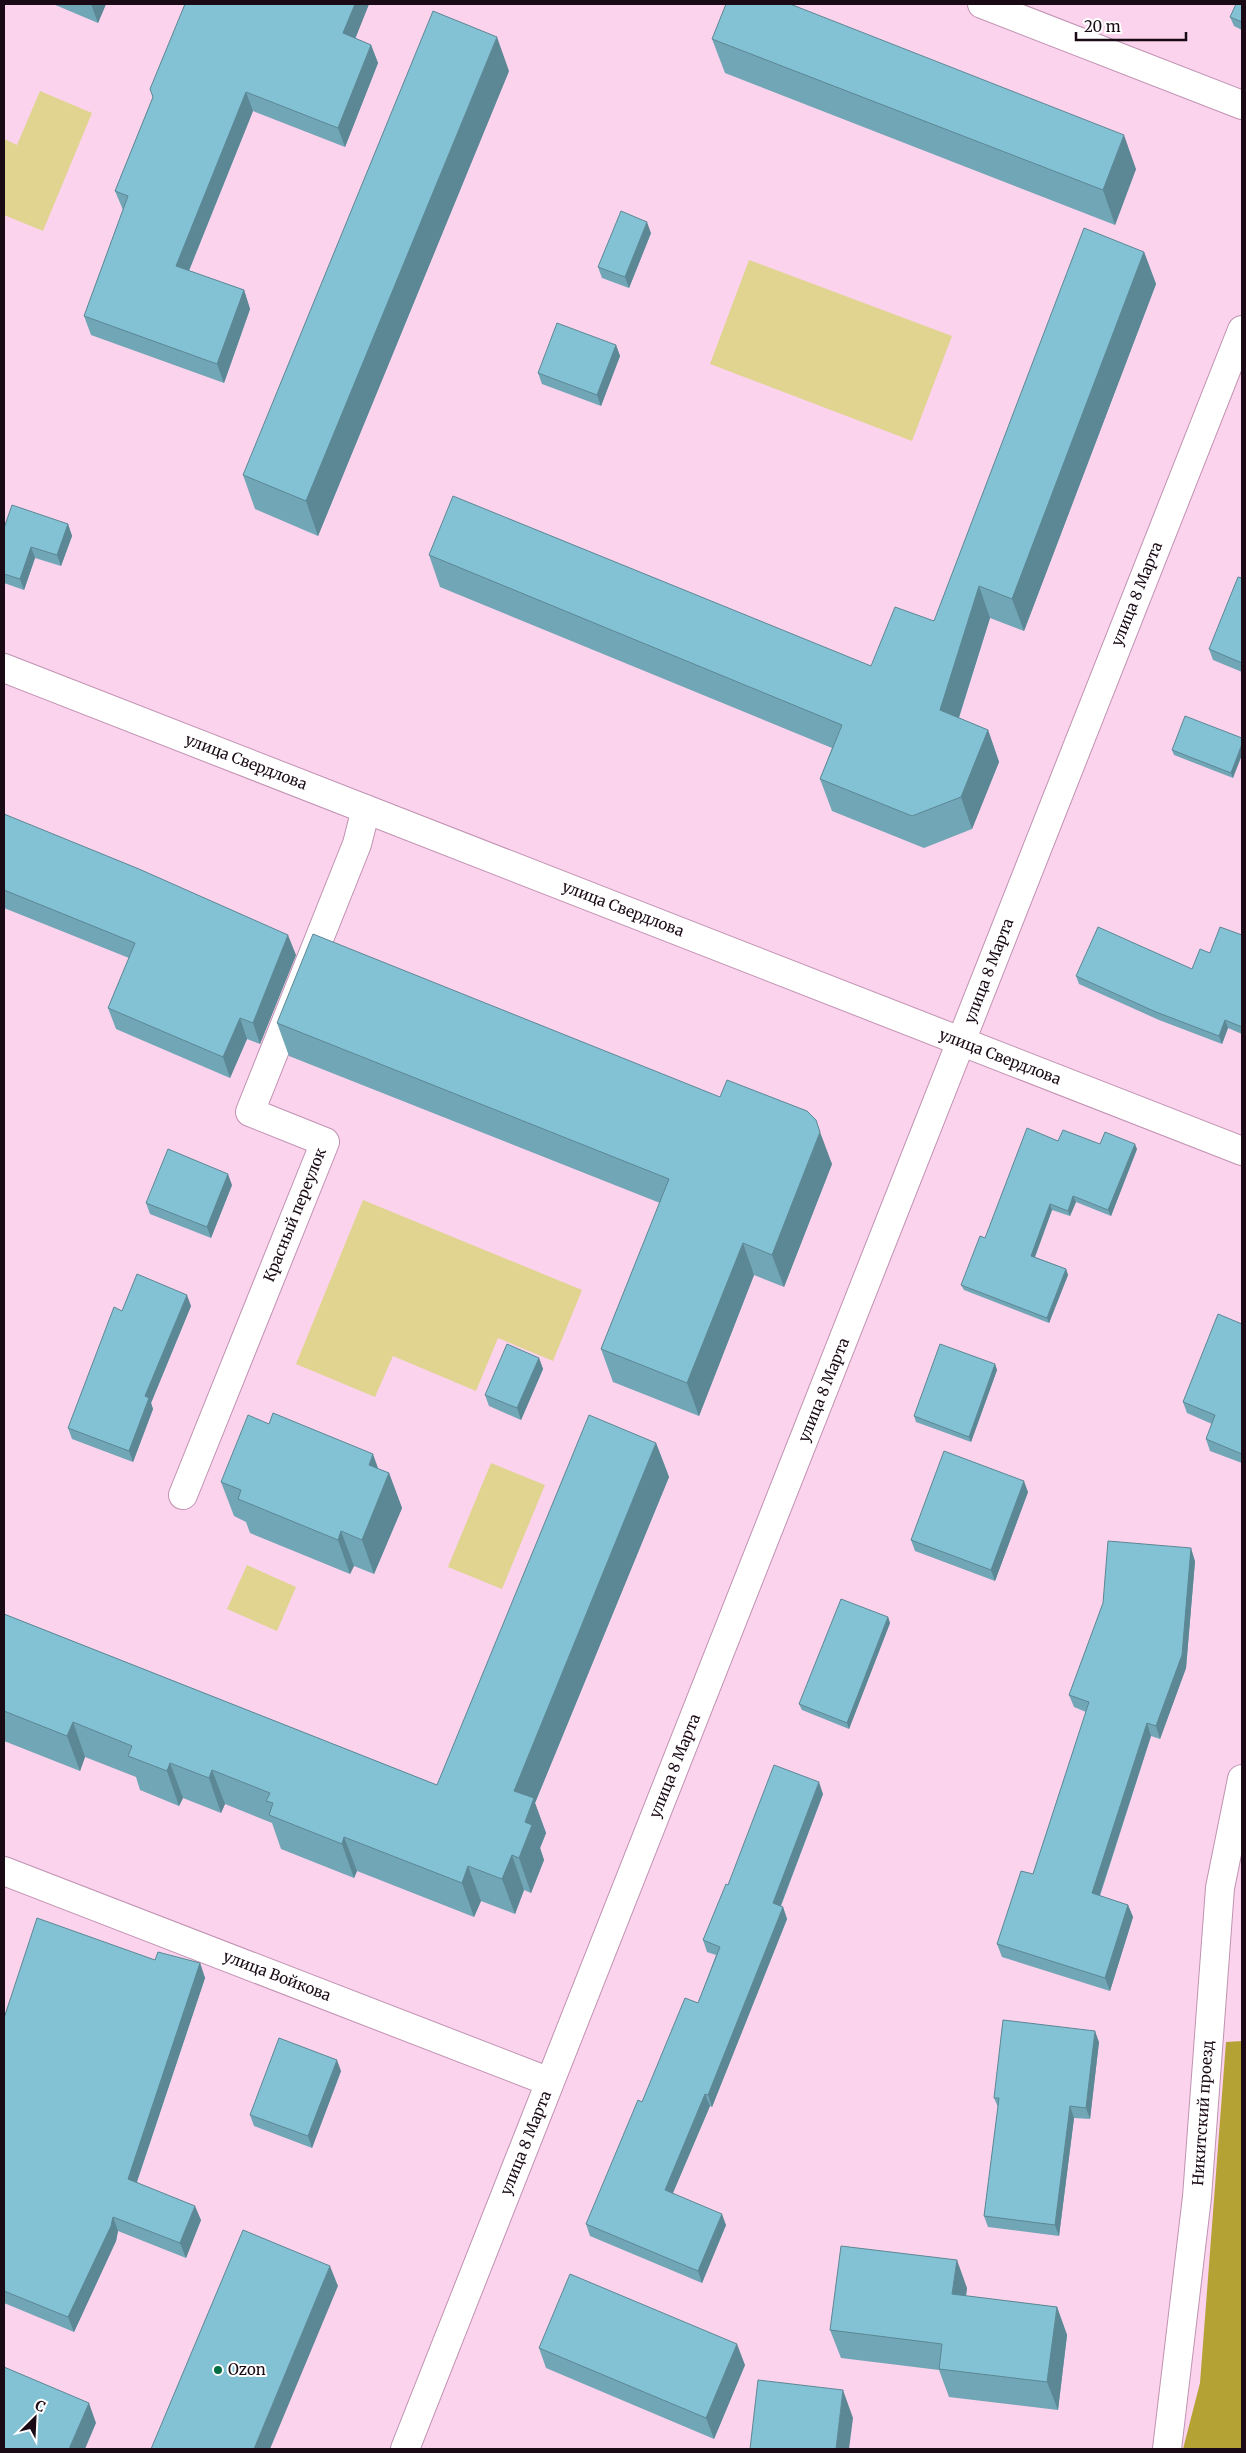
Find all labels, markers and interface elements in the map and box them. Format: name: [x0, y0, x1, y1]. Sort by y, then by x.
scale bar: [1076, 10, 1186, 42]
text: 20 m: [1084, 17, 1121, 36]
street label: улица 8 Марта: [1107, 539, 1166, 649]
street label: улица Свердлова: [183, 730, 310, 794]
street label: улица Свердлова: [560, 877, 687, 941]
street label: улица 8 Марта: [960, 916, 1017, 1026]
street label: улица Свердлова: [937, 1025, 1064, 1089]
street label: Красный переулок: [259, 1145, 330, 1285]
street label: улица 8 Марта: [794, 1335, 853, 1445]
street label: улица 8 Марта: [645, 1711, 704, 1821]
street label: улица Войкова: [221, 1946, 334, 2005]
street label: Никитский проезд: [1188, 2040, 1217, 2186]
street label: улица 8 Марта: [496, 2088, 555, 2198]
place label: Ozon: [228, 2360, 266, 2379]
marker: Ozon: [212, 2364, 224, 2376]
north arrow: [10, 2393, 60, 2443]
text: С: [32, 2396, 48, 2416]

